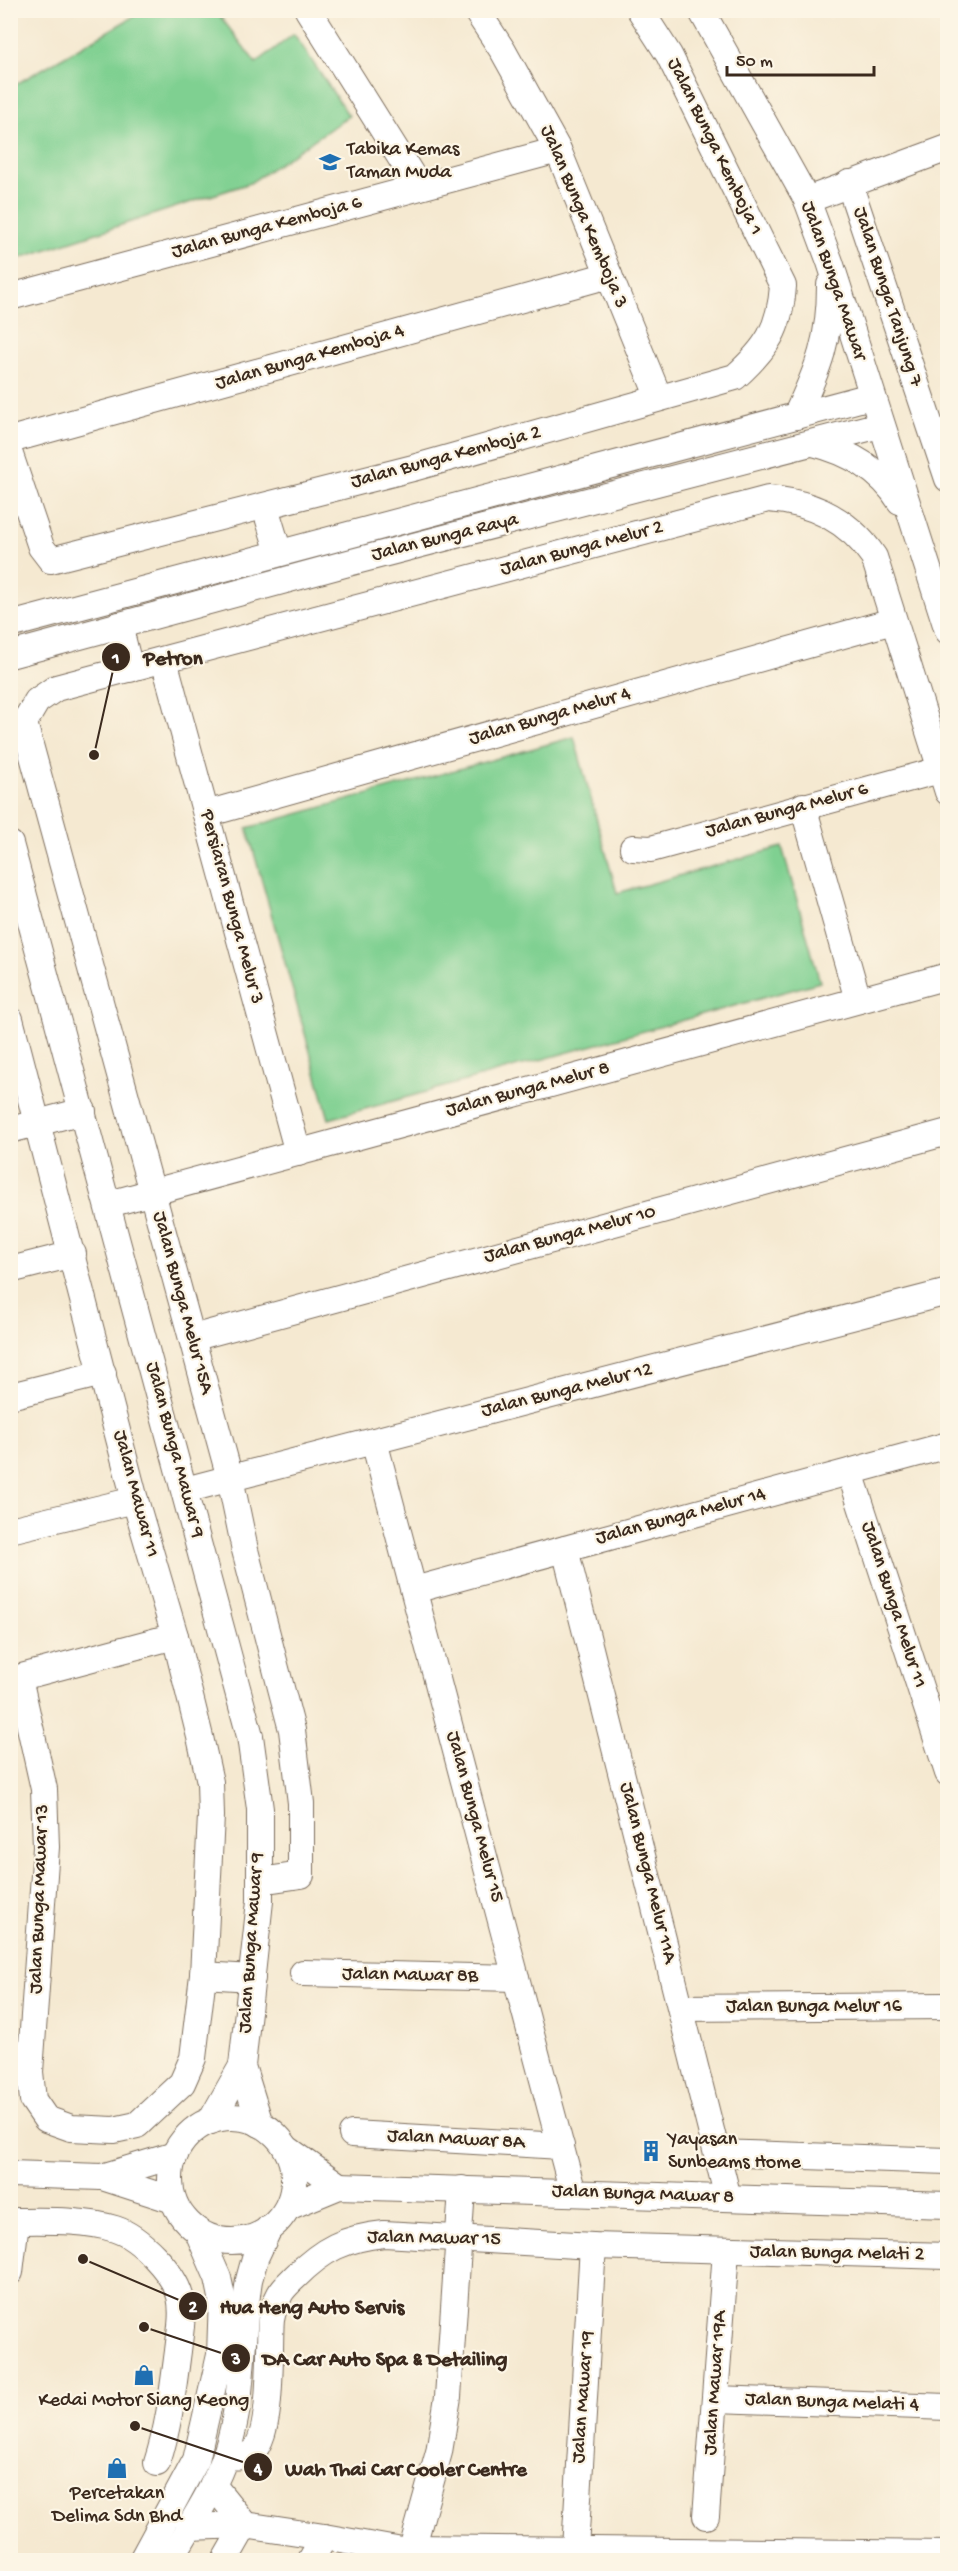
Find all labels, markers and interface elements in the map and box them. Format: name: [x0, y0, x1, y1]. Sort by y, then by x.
scale bar: [727, 39, 874, 77]
text: 50 m: [736, 52, 773, 73]
street label: Jalan Bunga Kemboja 1: [661, 55, 767, 239]
street label: Jalan Bunga Kemboja 3: [534, 122, 632, 312]
place label: Tabika Kemas Taman Muda: [346, 139, 460, 185]
school or university icon: Tabika Kemas Taman Muda: [318, 150, 342, 174]
street label: Jalan Bunga Kemboja 6: [169, 191, 365, 264]
street label: Jalan Bunga Mawar: [795, 199, 872, 365]
street label: Jalan Bunga Tanjung 7: [847, 204, 927, 390]
street label: Jalan Bunga Kemboja 4: [213, 320, 408, 396]
street label: Jalan Bunga Kemboja 2: [348, 422, 544, 494]
street label: Jalan Bunga Raya: [369, 508, 522, 567]
street label: Jalan Bunga Melur 2: [498, 516, 666, 582]
callout: Petron: [101, 638, 214, 677]
text: Petron: [142, 648, 204, 673]
text: 1: [111, 649, 120, 670]
street label: Jalan Bunga Melur 4: [467, 683, 634, 751]
street label: Jalan Bunga Melur 6: [703, 778, 872, 844]
street label: Persiaran Bunga Melur 3: [194, 806, 268, 1007]
street label: Jalan Bunga Melur 8: [444, 1057, 612, 1123]
street label: Jalan Bunga Melur 10: [482, 1201, 658, 1269]
street label: Jalan Bunga Melur 15A: [147, 1209, 218, 1398]
street label: Jalan Bunga Melur 12: [479, 1359, 655, 1423]
street label: Jalan Bunga Mawar 9: [139, 1360, 209, 1540]
street label: Jalan Mawar 11: [107, 1428, 163, 1560]
street label: Jalan Bunga Melur 14: [593, 1483, 769, 1551]
street label: Jalan Bunga Melur 11: [855, 1519, 931, 1691]
street label: Jalan Bunga Melur 15: [440, 1729, 508, 1905]
street label: Jalan Bunga Melur 11A: [613, 1780, 681, 1967]
street label: Jalan Bunga Mawar 13: [25, 1804, 55, 1994]
street label: Jalan Bunga Mawar 9: [234, 1852, 270, 2034]
street label: Jalan Mawar 8B: [342, 1963, 479, 1989]
street label: Jalan Bunga Melur 16: [726, 1996, 903, 2019]
street label: Jalan Mawar 8A: [387, 2125, 527, 2155]
place label: Yayasan Sunbeams Home: [666, 2129, 801, 2175]
building icon: Yayasan Sunbeams Home: [639, 2139, 663, 2163]
street label: Jalan Bunga Mawar 8: [552, 2180, 734, 2210]
street label: Jalan Mawar 15: [367, 2226, 501, 2252]
street label: Jalan Bunga Melati 2: [750, 2241, 925, 2267]
callout: Hua Heng Auto Servis: [178, 2286, 417, 2325]
text: Hua Heng Auto Servis: [220, 2297, 405, 2322]
text: 2: [189, 2298, 198, 2319]
street label: Jalan Mawar 19A: [699, 2309, 733, 2456]
street label: Jalan Mawar 19: [568, 2330, 600, 2464]
callout: DA Car Auto Spa & Detailing: [221, 2338, 520, 2377]
text: DA Car Auto Spa & Detailing: [261, 2349, 508, 2374]
text: 3: [230, 2350, 241, 2371]
shop icon: Kedai Motor Siang Keong: [132, 2363, 156, 2387]
street label: Jalan Bunga Melati 4: [745, 2388, 920, 2418]
place label: Kedai Motor Siang Keong: [39, 2390, 249, 2413]
callout: Wah Thai Car Cooler Centre: [243, 2448, 539, 2487]
shop icon: Percetakan Delima Sdn Bhd: [105, 2456, 129, 2480]
text: Wah Thai Car Cooler Centre: [284, 2459, 528, 2484]
text: 4: [253, 2460, 263, 2481]
place label: Percetakan Delima Sdn Bhd: [50, 2483, 184, 2529]

